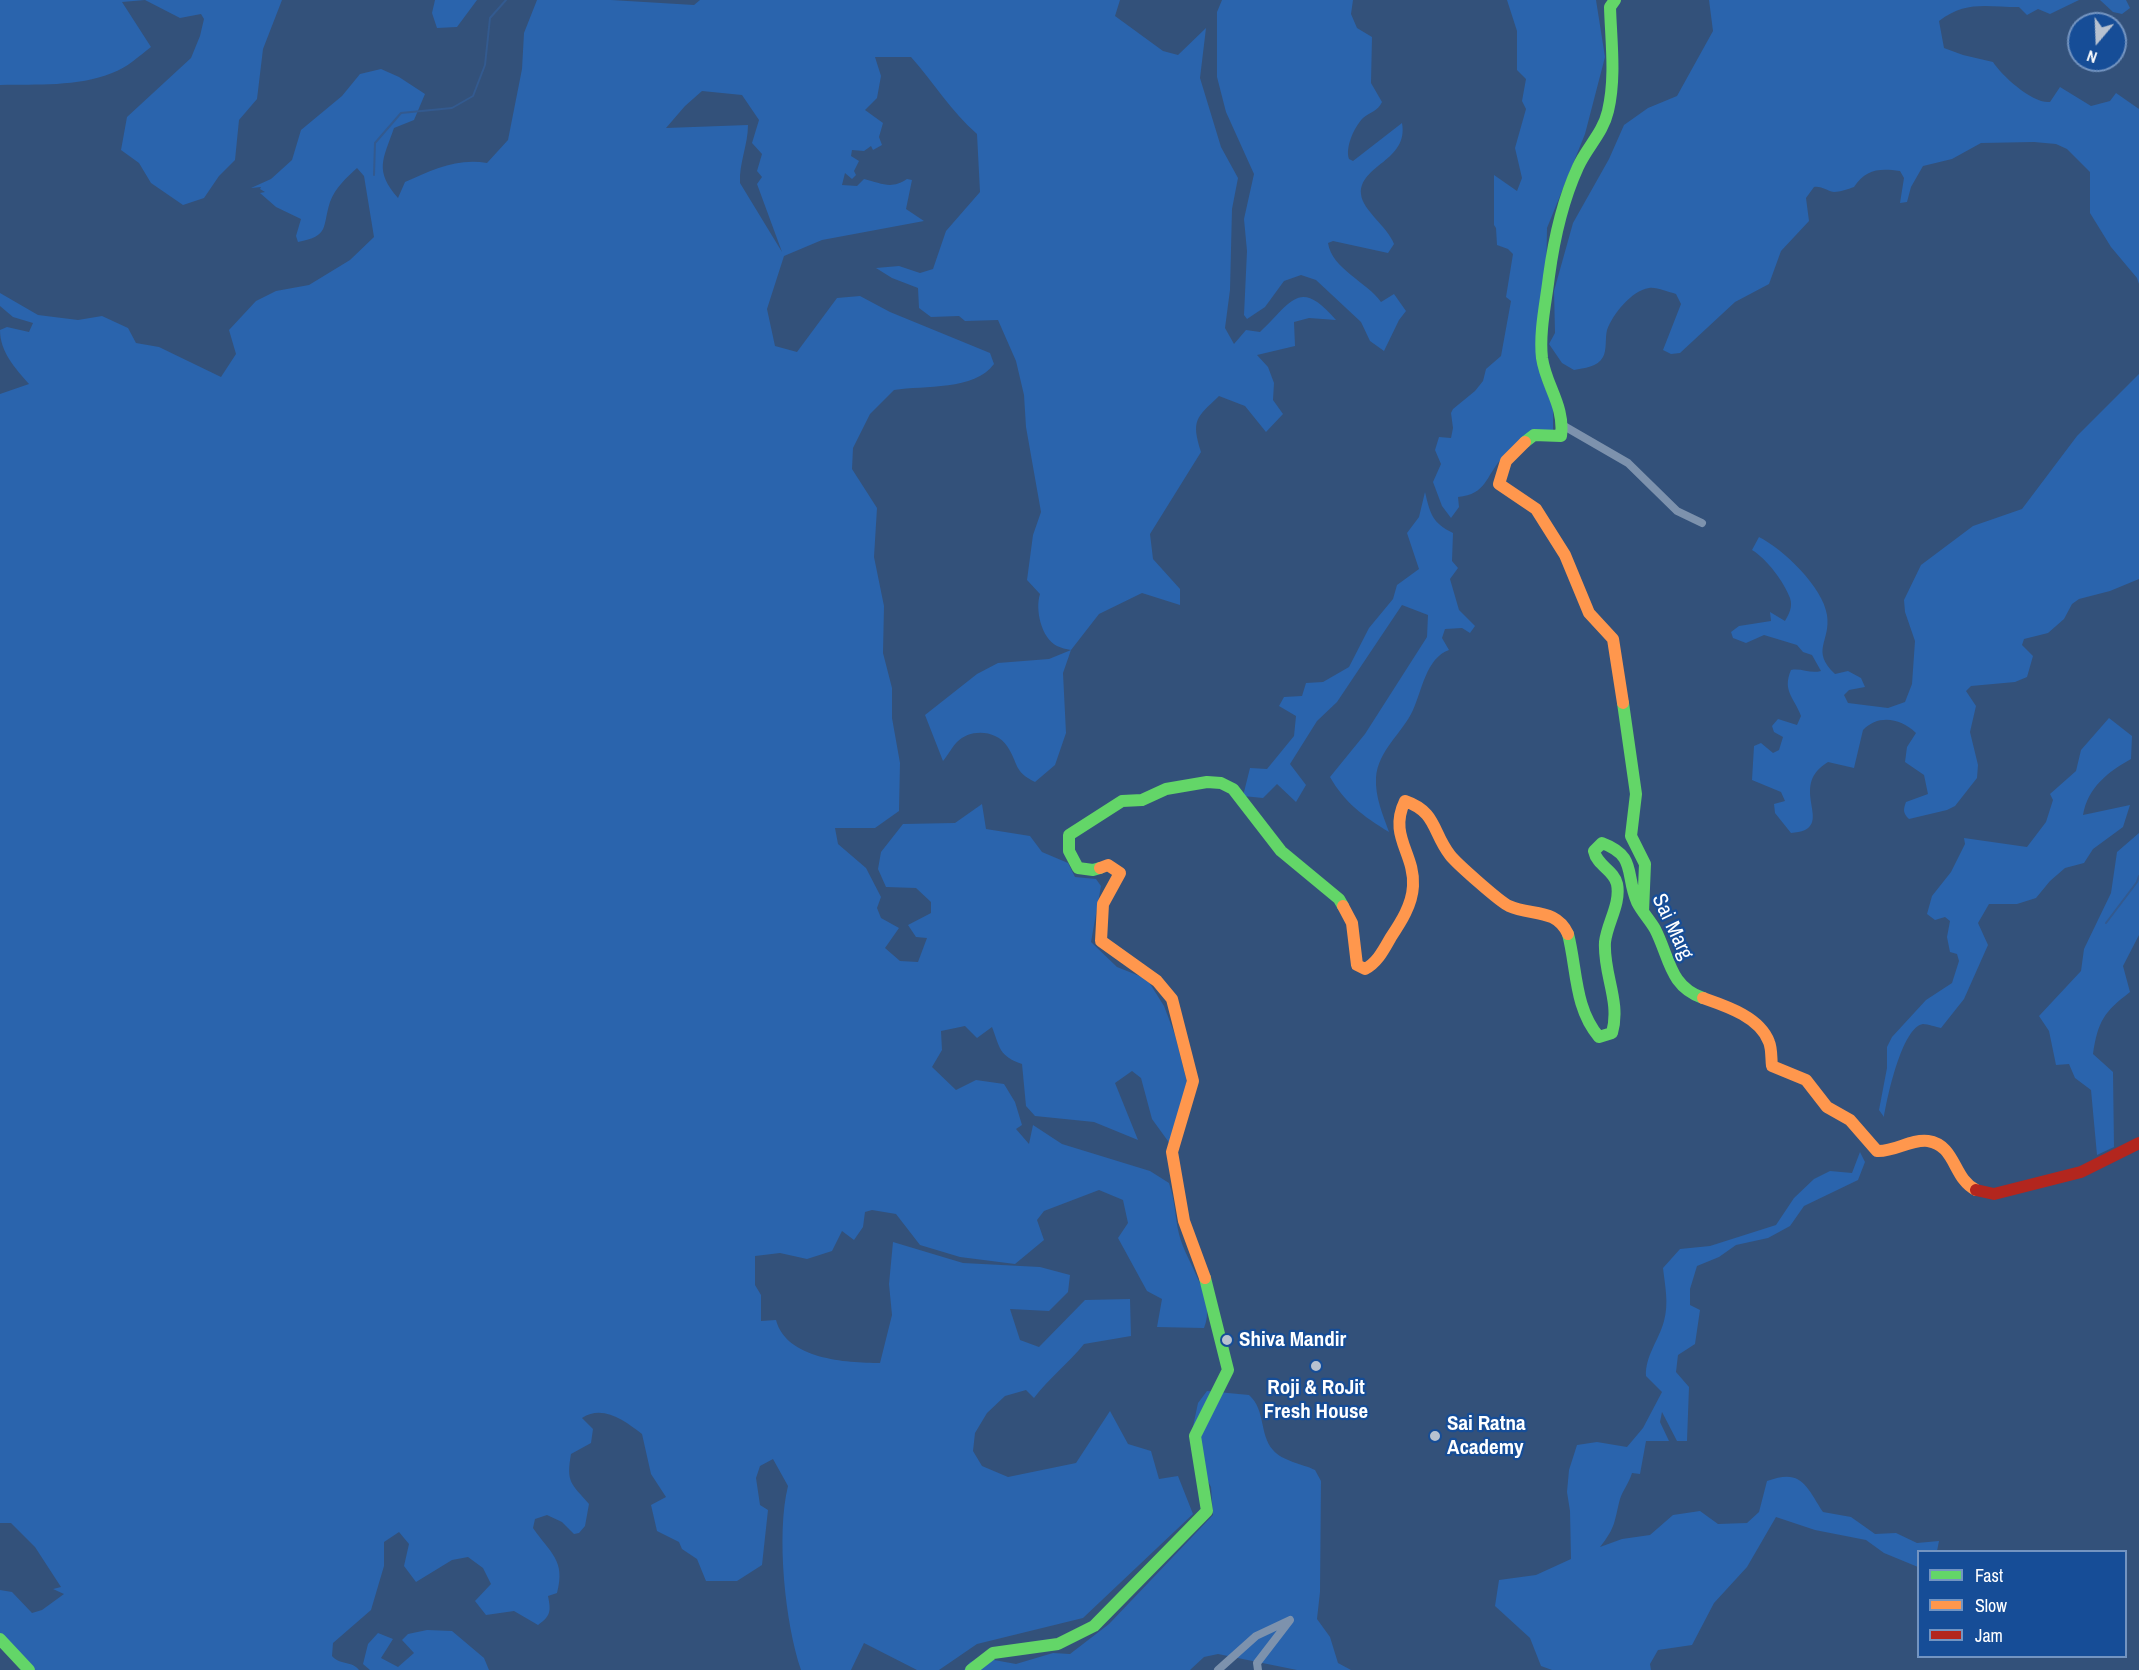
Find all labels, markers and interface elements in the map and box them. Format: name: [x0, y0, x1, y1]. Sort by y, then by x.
north arrow: [2067, 12, 2127, 72]
text: N: [2084, 45, 2100, 69]
street label: Sai Marg: [1646, 890, 1698, 964]
place label: Shiva Mandir: [1239, 1327, 1346, 1353]
marker: Shiva Mandir: [1220, 1333, 1234, 1347]
marker: Roji & RoJit Fresh House: [1309, 1359, 1323, 1373]
place label: Roji & RoJit Fresh House: [1264, 1375, 1368, 1425]
place label: Sai Ratna Academy: [1447, 1411, 1525, 1461]
marker: Sai Ratna Academy: [1428, 1429, 1442, 1443]
legend: [1917, 1550, 2127, 1658]
text: Fast: [1975, 1563, 2003, 1588]
text: Slow: [1975, 1593, 2007, 1618]
text: Jam: [1975, 1623, 2003, 1648]

